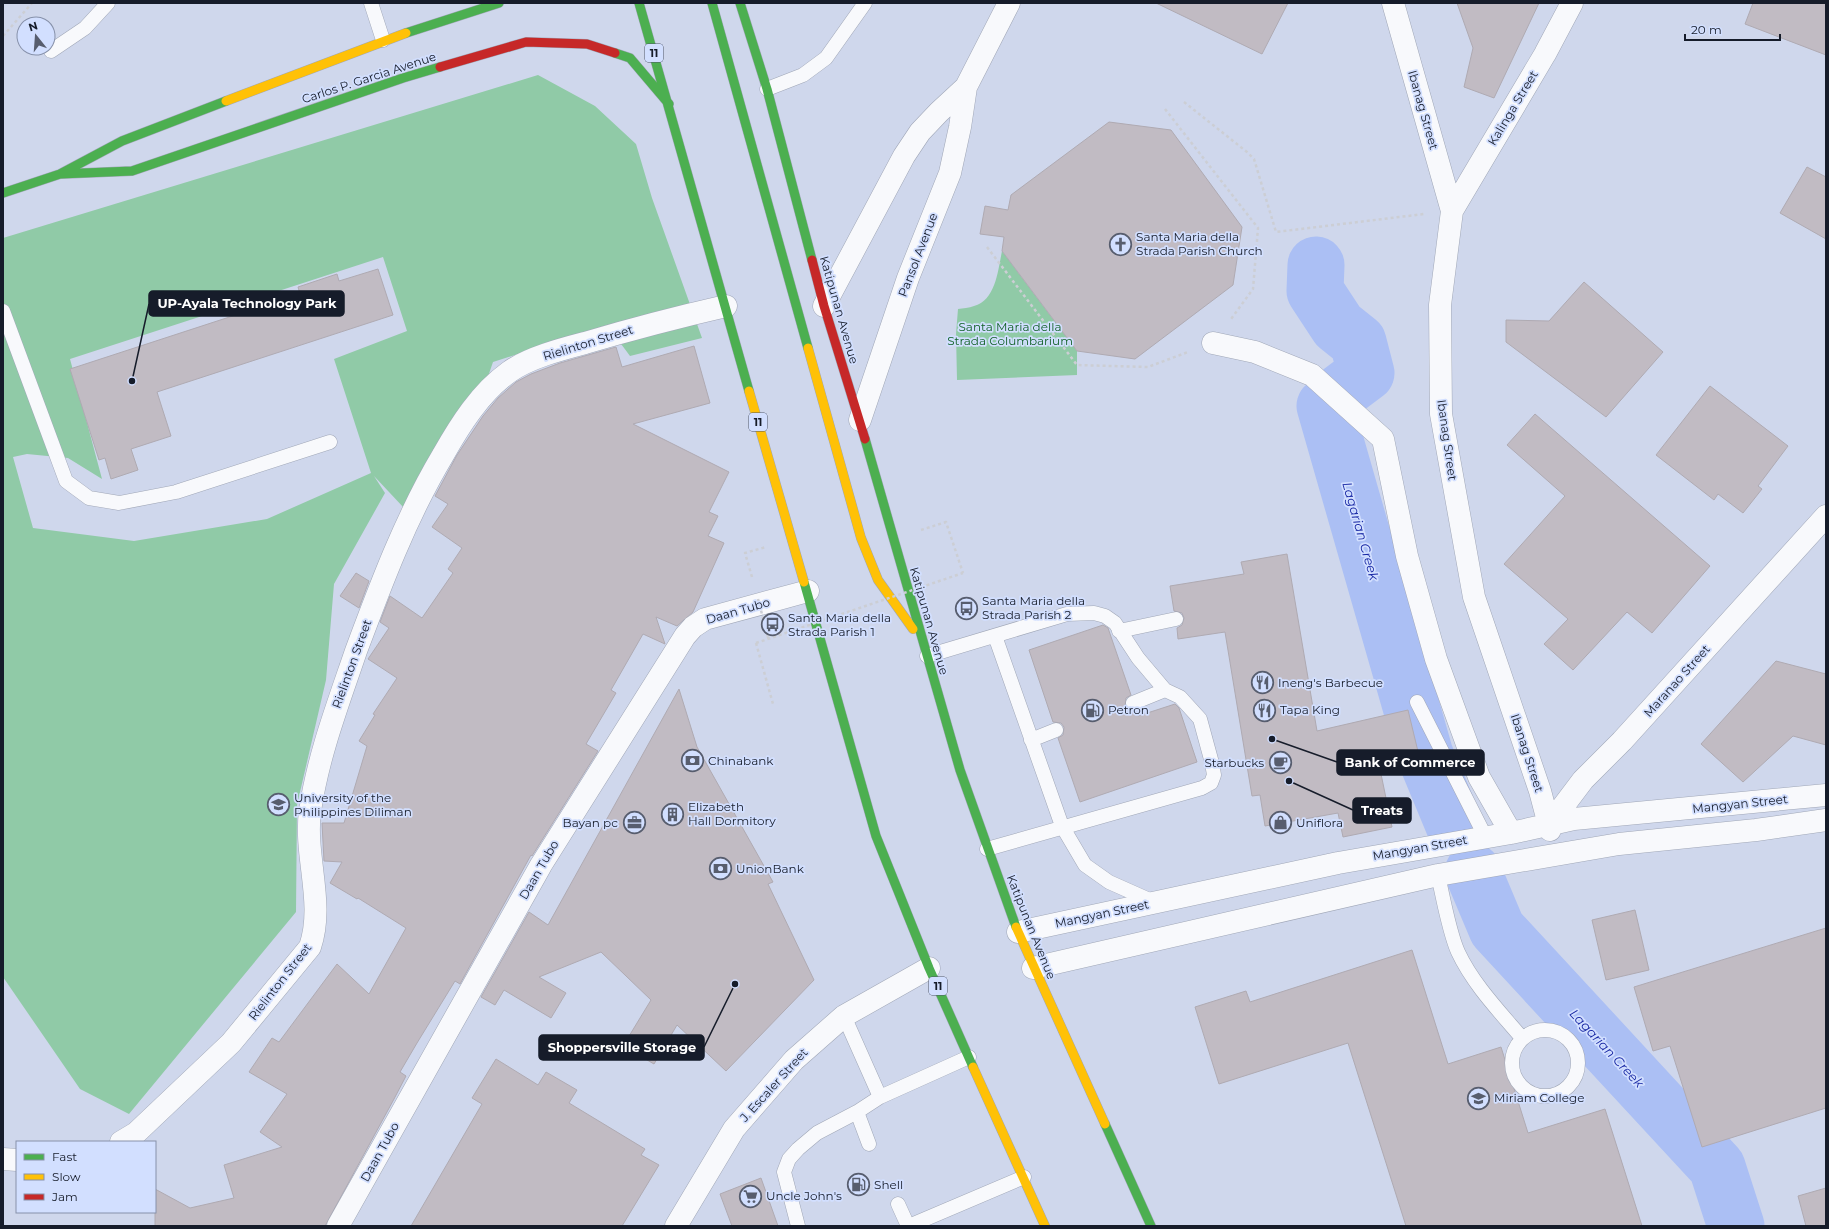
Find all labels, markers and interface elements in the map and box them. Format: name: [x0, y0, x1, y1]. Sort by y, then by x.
north arrow: [16, 16, 56, 56]
scale bar: [1685, 16, 1780, 42]
text: N: [27, 18, 39, 34]
text: 20 m: [1691, 22, 1722, 37]
road number: 11: [645, 44, 663, 62]
street label: Carlos P. Garcia Avenue: [300, 49, 438, 106]
street label: Kalinga Street: [1484, 67, 1541, 148]
street label: Ibanag Street: [1405, 69, 1442, 151]
street label: Pansol Avenue: [895, 211, 940, 299]
place label: Santa Maria della Strada Parish Church: [1136, 229, 1263, 258]
church icon: Santa Maria della Strada Parish Church: [1108, 231, 1134, 257]
street label: Katipunan Avenue: [817, 254, 862, 366]
callout: UP-Ayala Technology Park: [149, 291, 344, 316]
text: UP-Ayala Technology Park: [157, 295, 337, 311]
park label: Santa Maria della Strada Columbarium: [947, 319, 1073, 348]
street label: Rielinton Street: [541, 322, 635, 363]
street label: Ibanag Street: [1434, 398, 1461, 482]
road number: 11: [749, 413, 767, 431]
water label: Lagarian Creek: [1339, 480, 1383, 583]
street label: Katipunan Avenue: [907, 565, 952, 677]
place label: Santa Maria della Strada Parish 2: [982, 593, 1085, 622]
street label: Daan Tubo: [704, 594, 772, 627]
bus stop icon: Santa Maria della Strada Parish 2: [953, 595, 979, 621]
place label: Santa Maria della Strada Parish 1: [788, 610, 891, 639]
bus stop icon: Santa Maria della Strada Parish 1: [760, 612, 786, 638]
street label: Rielinton Street: [329, 617, 375, 710]
street label: Maranao Street: [1640, 641, 1713, 720]
restaurant icon: Ineng's Barbecue: [1249, 670, 1275, 696]
place label: Ineng's Barbecue: [1278, 675, 1383, 690]
fuel station icon: Petron: [1079, 697, 1105, 723]
restaurant icon: Tapa King: [1252, 697, 1278, 723]
place label: Petron: [1108, 702, 1149, 717]
place label: Tapa King: [1280, 702, 1340, 717]
street label: Ibanag Street: [1508, 712, 1547, 794]
bank icon: Chinabank: [680, 748, 706, 774]
cafe icon: Starbucks: [1267, 750, 1293, 776]
callout: Bank of Commerce: [1337, 750, 1484, 775]
place label: Chinabank: [708, 753, 774, 768]
text: Bank of Commerce: [1345, 754, 1475, 770]
place label: Starbucks: [1204, 755, 1264, 770]
place label: University of the Philippines Diliman: [294, 790, 412, 819]
street label: Mangyan Street: [1692, 791, 1788, 816]
school or university icon: University of the Philippines Diliman: [266, 792, 292, 818]
callout: Treats: [1353, 798, 1411, 823]
place label: Elizabeth Hall Dormitory: [688, 799, 776, 828]
building icon: Elizabeth Hall Dormitory: [659, 801, 685, 827]
text: Treats: [1361, 802, 1403, 818]
office icon: Bayan pc: [621, 810, 647, 836]
shop icon: Uniflora: [1267, 810, 1293, 836]
place label: Bayan pc: [563, 815, 618, 830]
place label: Uniflora: [1296, 815, 1343, 830]
street label: Mangyan Street: [1371, 832, 1468, 863]
street label: Daan Tubo: [516, 838, 562, 902]
bank icon: UnionBank: [707, 856, 733, 882]
place label: UnionBank: [736, 861, 805, 876]
street label: Katipunan Avenue: [1004, 872, 1059, 981]
street label: Mangyan Street: [1054, 896, 1150, 931]
street label: Rielinton Street: [245, 940, 314, 1023]
road number: 11: [929, 977, 947, 995]
water label: Lagarian Creek: [1567, 1005, 1648, 1092]
callout: Shoppersville Storage: [539, 1035, 704, 1060]
text: Shoppersville Storage: [548, 1039, 696, 1055]
street label: J. Escaler Street: [736, 1045, 811, 1125]
school or university icon: Miriam College: [1466, 1085, 1492, 1111]
place label: Miriam College: [1494, 1090, 1585, 1105]
street label: Daan Tubo: [357, 1119, 402, 1184]
legend: [16, 1141, 156, 1213]
text: Fast: [52, 1149, 77, 1164]
text: Slow: [52, 1169, 81, 1184]
fuel station icon: Shell: [845, 1172, 871, 1198]
place label: Shell: [874, 1177, 903, 1192]
supermarket icon: Uncle John's: [737, 1183, 763, 1209]
place label: Uncle John's: [766, 1188, 842, 1203]
text: Jam: [51, 1189, 78, 1204]

